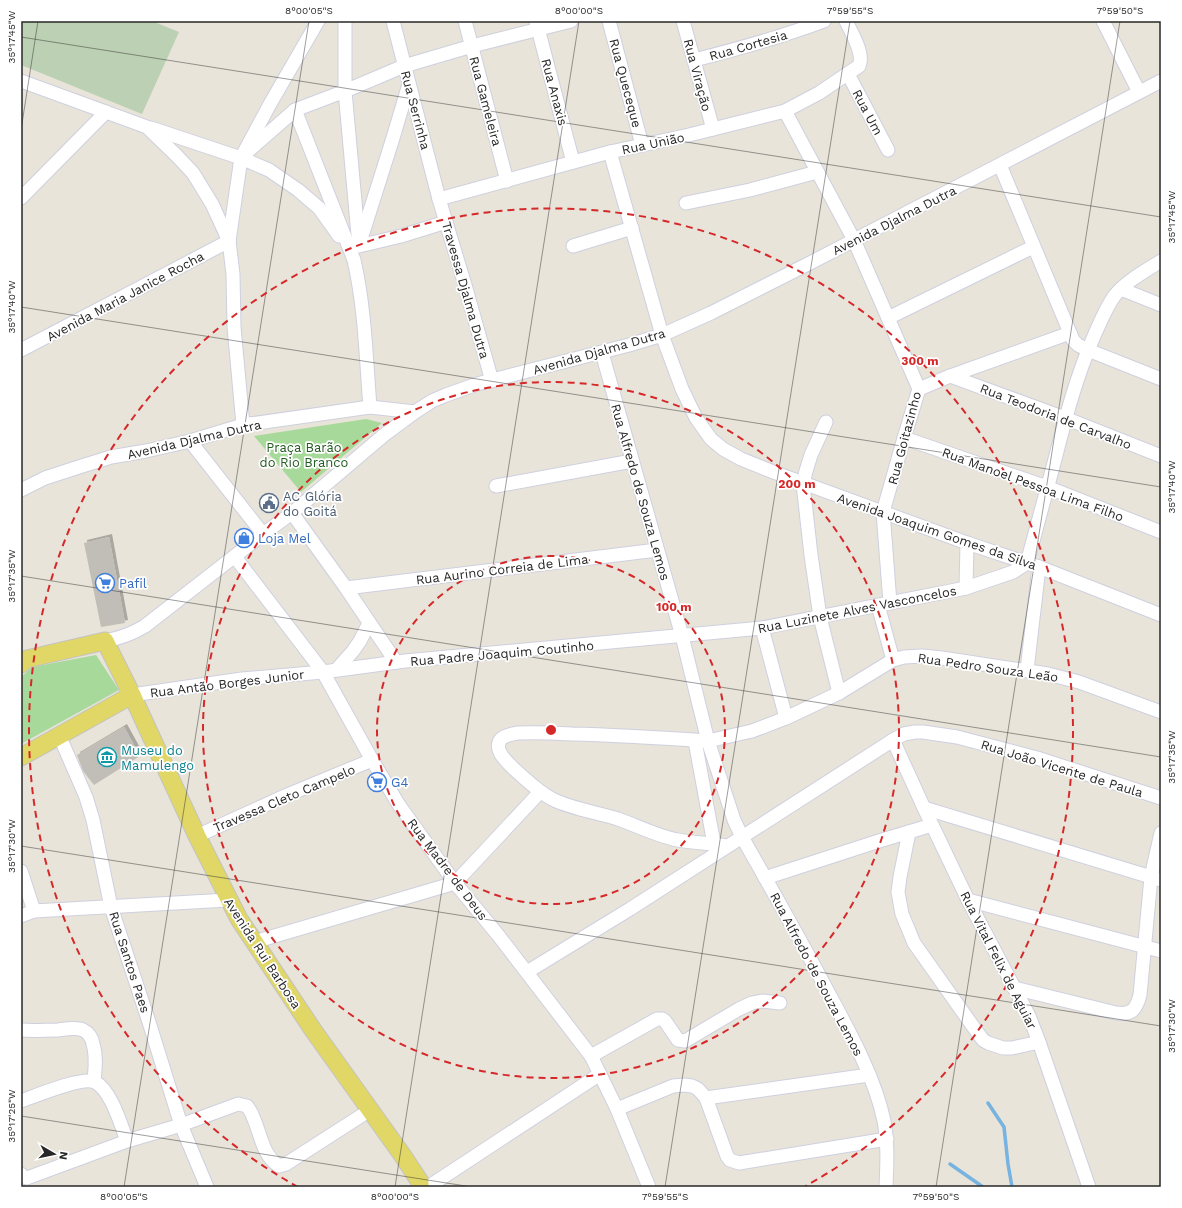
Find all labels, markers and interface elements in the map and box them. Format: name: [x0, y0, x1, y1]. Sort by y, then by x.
text: 8°00'05"S: [285, 5, 333, 16]
text: 8°00'00"S: [555, 5, 603, 16]
text: 7°59'55"S: [827, 5, 873, 16]
text: 7°59'50"S: [1096, 5, 1144, 16]
text: 35°17'45"W: [6, 10, 17, 63]
street label: Rua Cortesia: [707, 27, 789, 64]
street label: Rua Queceque: [606, 37, 645, 129]
street label: Rua Viração: [681, 37, 714, 113]
street label: Rua Gameleira: [466, 55, 505, 148]
street label: Rua Anaxis: [538, 57, 571, 127]
street label: Rua Serrinha: [398, 69, 433, 152]
street label: Rua Um: [849, 87, 886, 138]
street label: Rua União: [620, 129, 686, 157]
street label: Avenida Djalma Dutra: [830, 182, 959, 258]
text: 35°17'45"W: [1166, 190, 1177, 243]
street label: Travessa Djalma Dutra: [439, 220, 492, 361]
street label: Avenida Maria Janice Rocha: [44, 248, 207, 344]
text: 35°17'40"W: [6, 280, 17, 334]
street label: Avenida Djalma Dutra: [531, 325, 668, 378]
text: 300 m: [901, 354, 939, 368]
street label: Rua Teodoria de Carvalho: [978, 381, 1134, 452]
street label: Rua Goitazinho: [885, 390, 924, 486]
street label: Rua Alfredo de Souza Lemos: [608, 402, 673, 582]
street label: Avenida Djalma Dutra: [126, 417, 263, 462]
park label: Praça Barão do Rio Branco: [260, 440, 349, 470]
street label: Rua Manoel Pessoa Lima Filho: [940, 445, 1126, 524]
text: 35°17'40"W: [1166, 460, 1177, 514]
text: 200 m: [778, 477, 816, 491]
place label: AC Glória do Goitá: [283, 489, 343, 519]
street label: Avenida Joaquim Gomes da Silva: [835, 490, 1039, 573]
public building icon: AC Glória do Goitá: [258, 492, 280, 514]
shop icon: Loja Mel: [233, 527, 255, 549]
place label: Loja Mel: [258, 531, 311, 546]
text: 35°17'35"W: [6, 549, 17, 603]
street label: Rua Aurino Correia de Lima: [415, 551, 590, 588]
supermarket icon: Pafil: [94, 572, 116, 594]
place label: Pafil: [119, 576, 147, 591]
street label: Rua Luzinete Alves Vasconcelos: [756, 583, 958, 636]
text: 100 m: [656, 600, 692, 614]
street label: Rua Padre Joaquim Coutinho: [409, 638, 595, 669]
street label: Rua Pedro Souza Leão: [917, 650, 1059, 685]
street label: Rua Antão Borges Junior: [149, 667, 305, 700]
centre of rings: [544, 723, 558, 737]
text: 35°17'35"W: [1166, 730, 1177, 784]
street label: Rua João Vicente de Paula: [979, 737, 1145, 800]
place label: Museu do Mamulengo: [121, 743, 194, 773]
museum icon: Museu do Mamulengo: [96, 746, 118, 768]
street label: Travessa Cleto Campelo: [211, 762, 358, 835]
supermarket icon: G4: [366, 771, 388, 793]
place label: G4: [391, 775, 408, 790]
street label: Rua Madre de Deus: [404, 816, 491, 923]
text: 35°17'30"W: [6, 819, 17, 873]
street label: Rua Vital Felix de Aguiar: [957, 889, 1040, 1032]
street label: Rua Alfredo de Souza Lemos: [767, 890, 866, 1059]
street label: Avenida Rui Barbosa: [221, 895, 304, 1012]
street label: Rua Santos Paes: [106, 910, 153, 1015]
text: 35°17'30"W: [1166, 999, 1177, 1053]
text: 35°17'25"W: [6, 1089, 17, 1143]
north arrow: [34, 1134, 74, 1174]
text: N: [56, 1150, 70, 1161]
text: 8°00'05"S: [100, 1191, 148, 1202]
text: 8°00'00"S: [371, 1191, 419, 1202]
text: 7°59'55"S: [642, 1191, 688, 1202]
text: 7°59'50"S: [912, 1191, 960, 1202]

